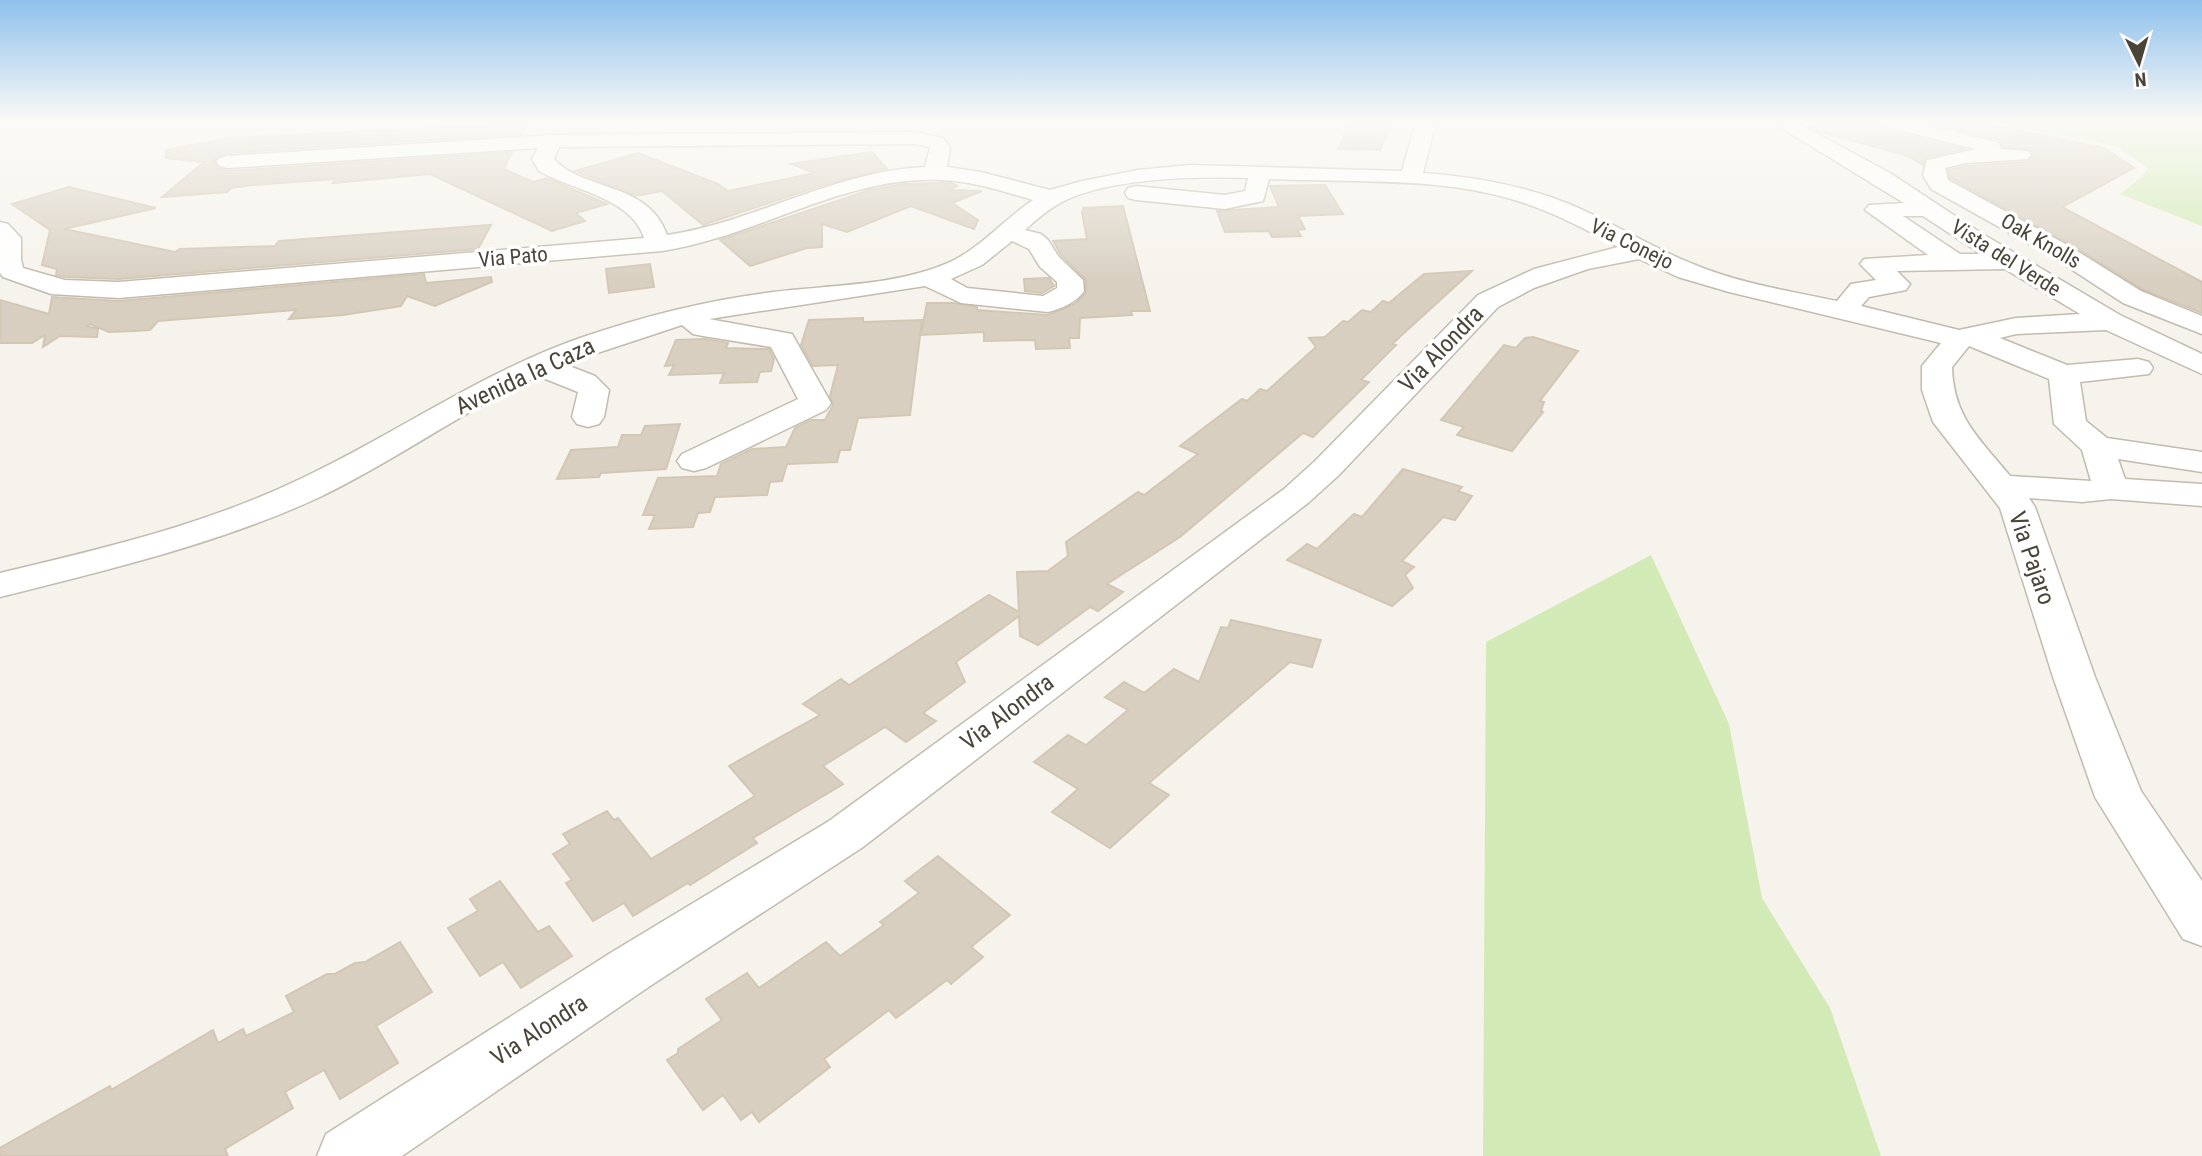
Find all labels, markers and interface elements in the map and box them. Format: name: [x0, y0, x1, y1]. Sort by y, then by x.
north arrow: [2104, 28, 2174, 98]
text: N: [2134, 67, 2147, 91]
street label: Oak Knolls: [1997, 209, 2085, 273]
street label: Via Conejo: [1587, 214, 1677, 274]
street label: Vista del Verde: [1947, 215, 2065, 301]
street label: Via Pato: [477, 242, 549, 272]
street label: Via Alondra: [1393, 300, 1489, 398]
street label: Avenida la Caza: [451, 332, 599, 420]
street label: Via Pajaro: [2003, 508, 2061, 608]
street label: Via Alondra: [955, 668, 1059, 756]
street label: Via Alondra: [486, 989, 592, 1071]

